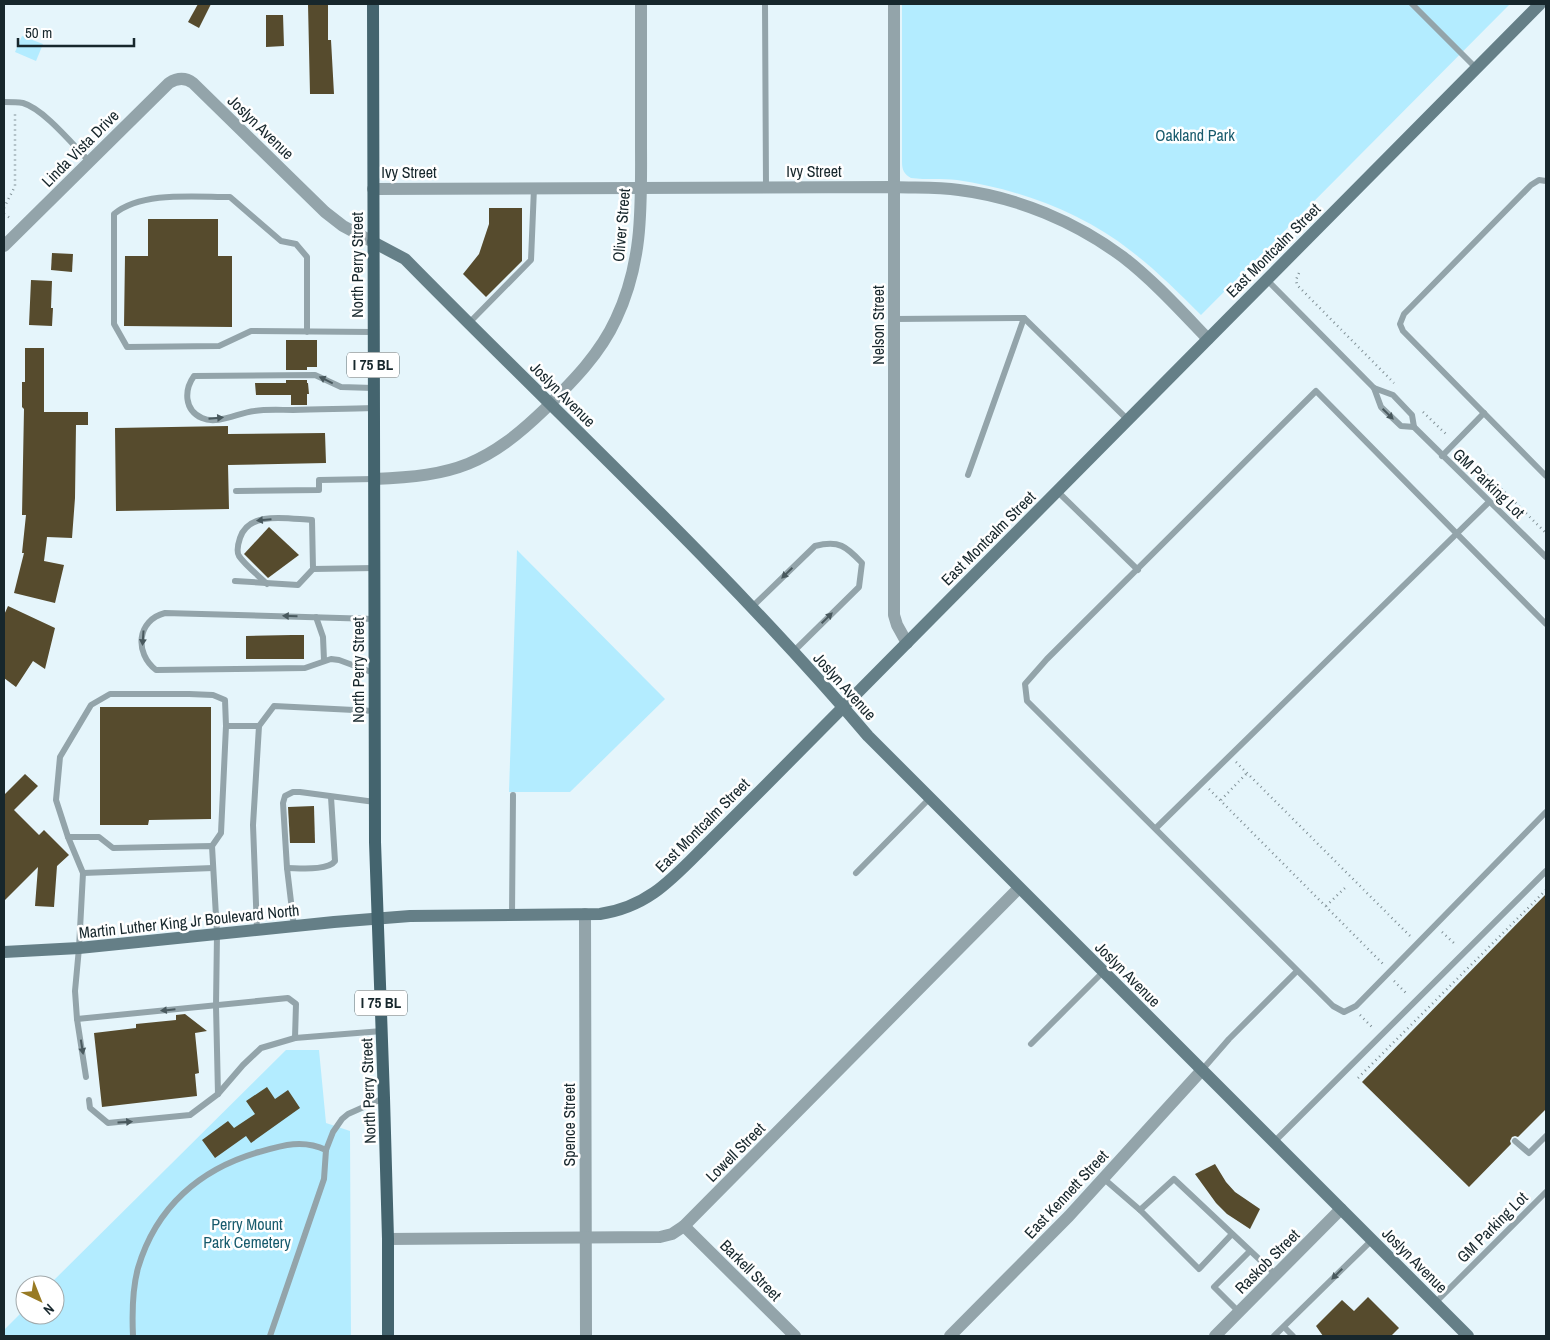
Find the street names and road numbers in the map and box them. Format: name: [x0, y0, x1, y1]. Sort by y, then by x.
street label: Joslyn Avenue: [223, 90, 299, 164]
street label: Linda Vista Drive: [36, 104, 124, 192]
street label: Ivy Street: [786, 160, 842, 182]
street label: Ivy Street: [381, 161, 437, 183]
street label: Oliver Street: [607, 187, 635, 263]
street label: East Montcalm Street: [1221, 198, 1325, 302]
street label: North Perry Street: [346, 212, 368, 318]
street label: Nelson Street: [867, 285, 889, 365]
road number: I 75 BL: [347, 352, 399, 378]
street label: Joslyn Avenue: [525, 356, 601, 432]
street label: GM Parking Lot: [1448, 443, 1530, 523]
street label: East Montcalm Street: [936, 486, 1040, 590]
street label: North Perry Street: [347, 617, 369, 723]
street label: Joslyn Avenue: [809, 647, 881, 725]
street label: East Montcalm Street: [650, 773, 754, 877]
street label: Martin Luther King Jr Boulevard North: [78, 898, 300, 944]
street label: Joslyn Avenue: [1090, 936, 1166, 1012]
road number: I 75 BL: [355, 990, 407, 1016]
street label: North Perry Street: [355, 1037, 381, 1144]
street label: Spence Street: [558, 1083, 580, 1167]
street label: Lowell Street: [700, 1117, 770, 1187]
street label: East Kennett Street: [1019, 1145, 1113, 1243]
street label: GM Parking Lot: [1452, 1186, 1533, 1267]
street label: Joslyn Avenue: [1377, 1222, 1453, 1298]
street label: Raskob Street: [1230, 1224, 1304, 1298]
street label: Barkell Street: [715, 1234, 787, 1306]

